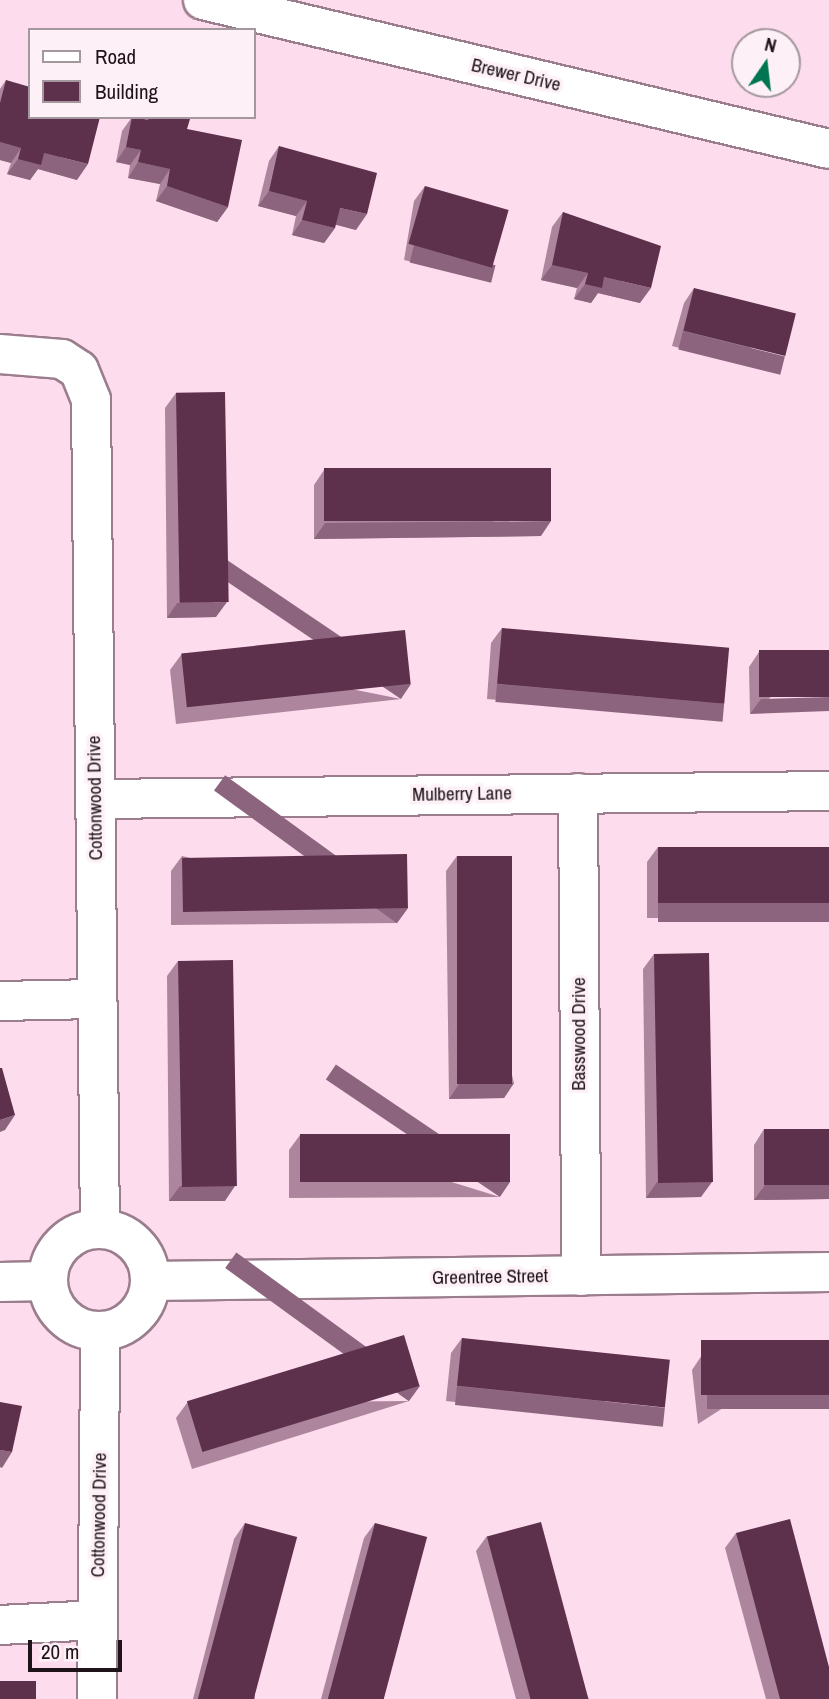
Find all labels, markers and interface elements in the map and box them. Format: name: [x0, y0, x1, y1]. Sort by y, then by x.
legend: [28, 28, 256, 119]
north arrow: [731, 28, 801, 98]
text: N: [762, 31, 779, 59]
text: Road: [95, 42, 136, 71]
street label: Brewer Drive: [469, 54, 563, 96]
text: Building: [95, 77, 158, 106]
street label: Cottonwood Drive: [83, 735, 107, 861]
street label: Mulberry Lane: [412, 782, 512, 806]
street label: Basswood Drive: [568, 977, 590, 1091]
street label: Greentree Street: [432, 1265, 548, 1289]
street label: Cottonwood Drive: [87, 1452, 111, 1578]
scale bar: [32, 1626, 126, 1670]
text: 20 m: [41, 1637, 79, 1666]

